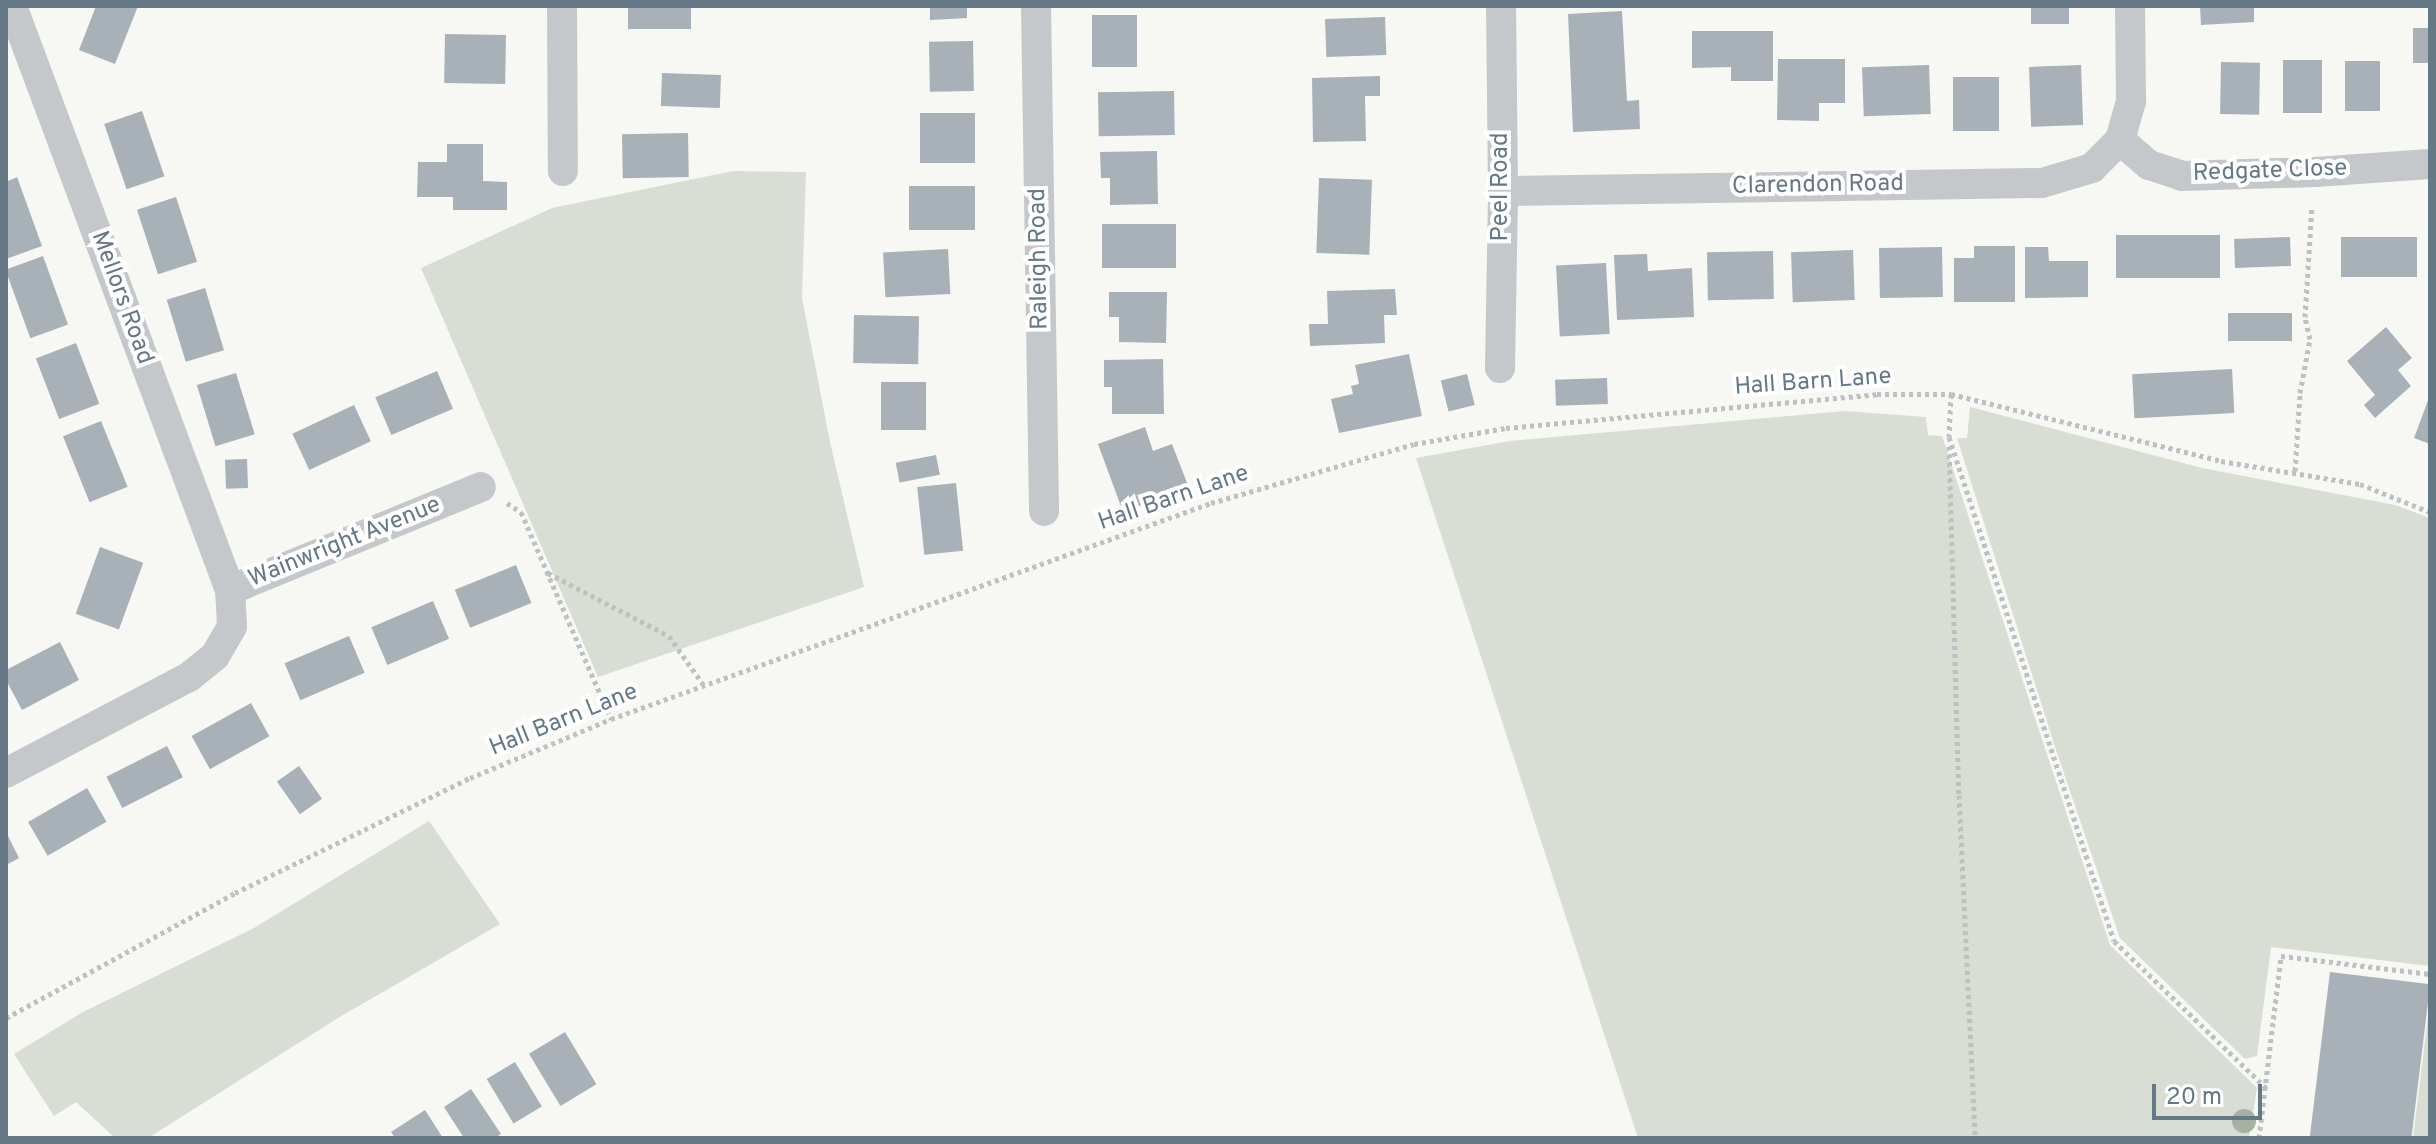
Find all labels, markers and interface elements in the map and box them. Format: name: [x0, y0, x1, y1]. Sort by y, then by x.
street label: Peel Road: [1488, 133, 1516, 241]
street label: Redgate Close: [2192, 155, 2348, 189]
street label: Clarendon Road: [1732, 170, 1904, 202]
street label: Raleigh Road: [1024, 188, 1056, 330]
street label: Mellors Road: [84, 227, 158, 369]
street label: Hall Barn Lane: [1734, 363, 1892, 403]
street label: Hall Barn Lane: [1095, 460, 1253, 538]
street label: Wainwright Avenue: [244, 491, 446, 595]
street label: Hall Barn Lane: [486, 678, 642, 764]
scale bar: [2156, 1068, 2266, 1118]
text: 20 m: [2166, 1083, 2222, 1113]

